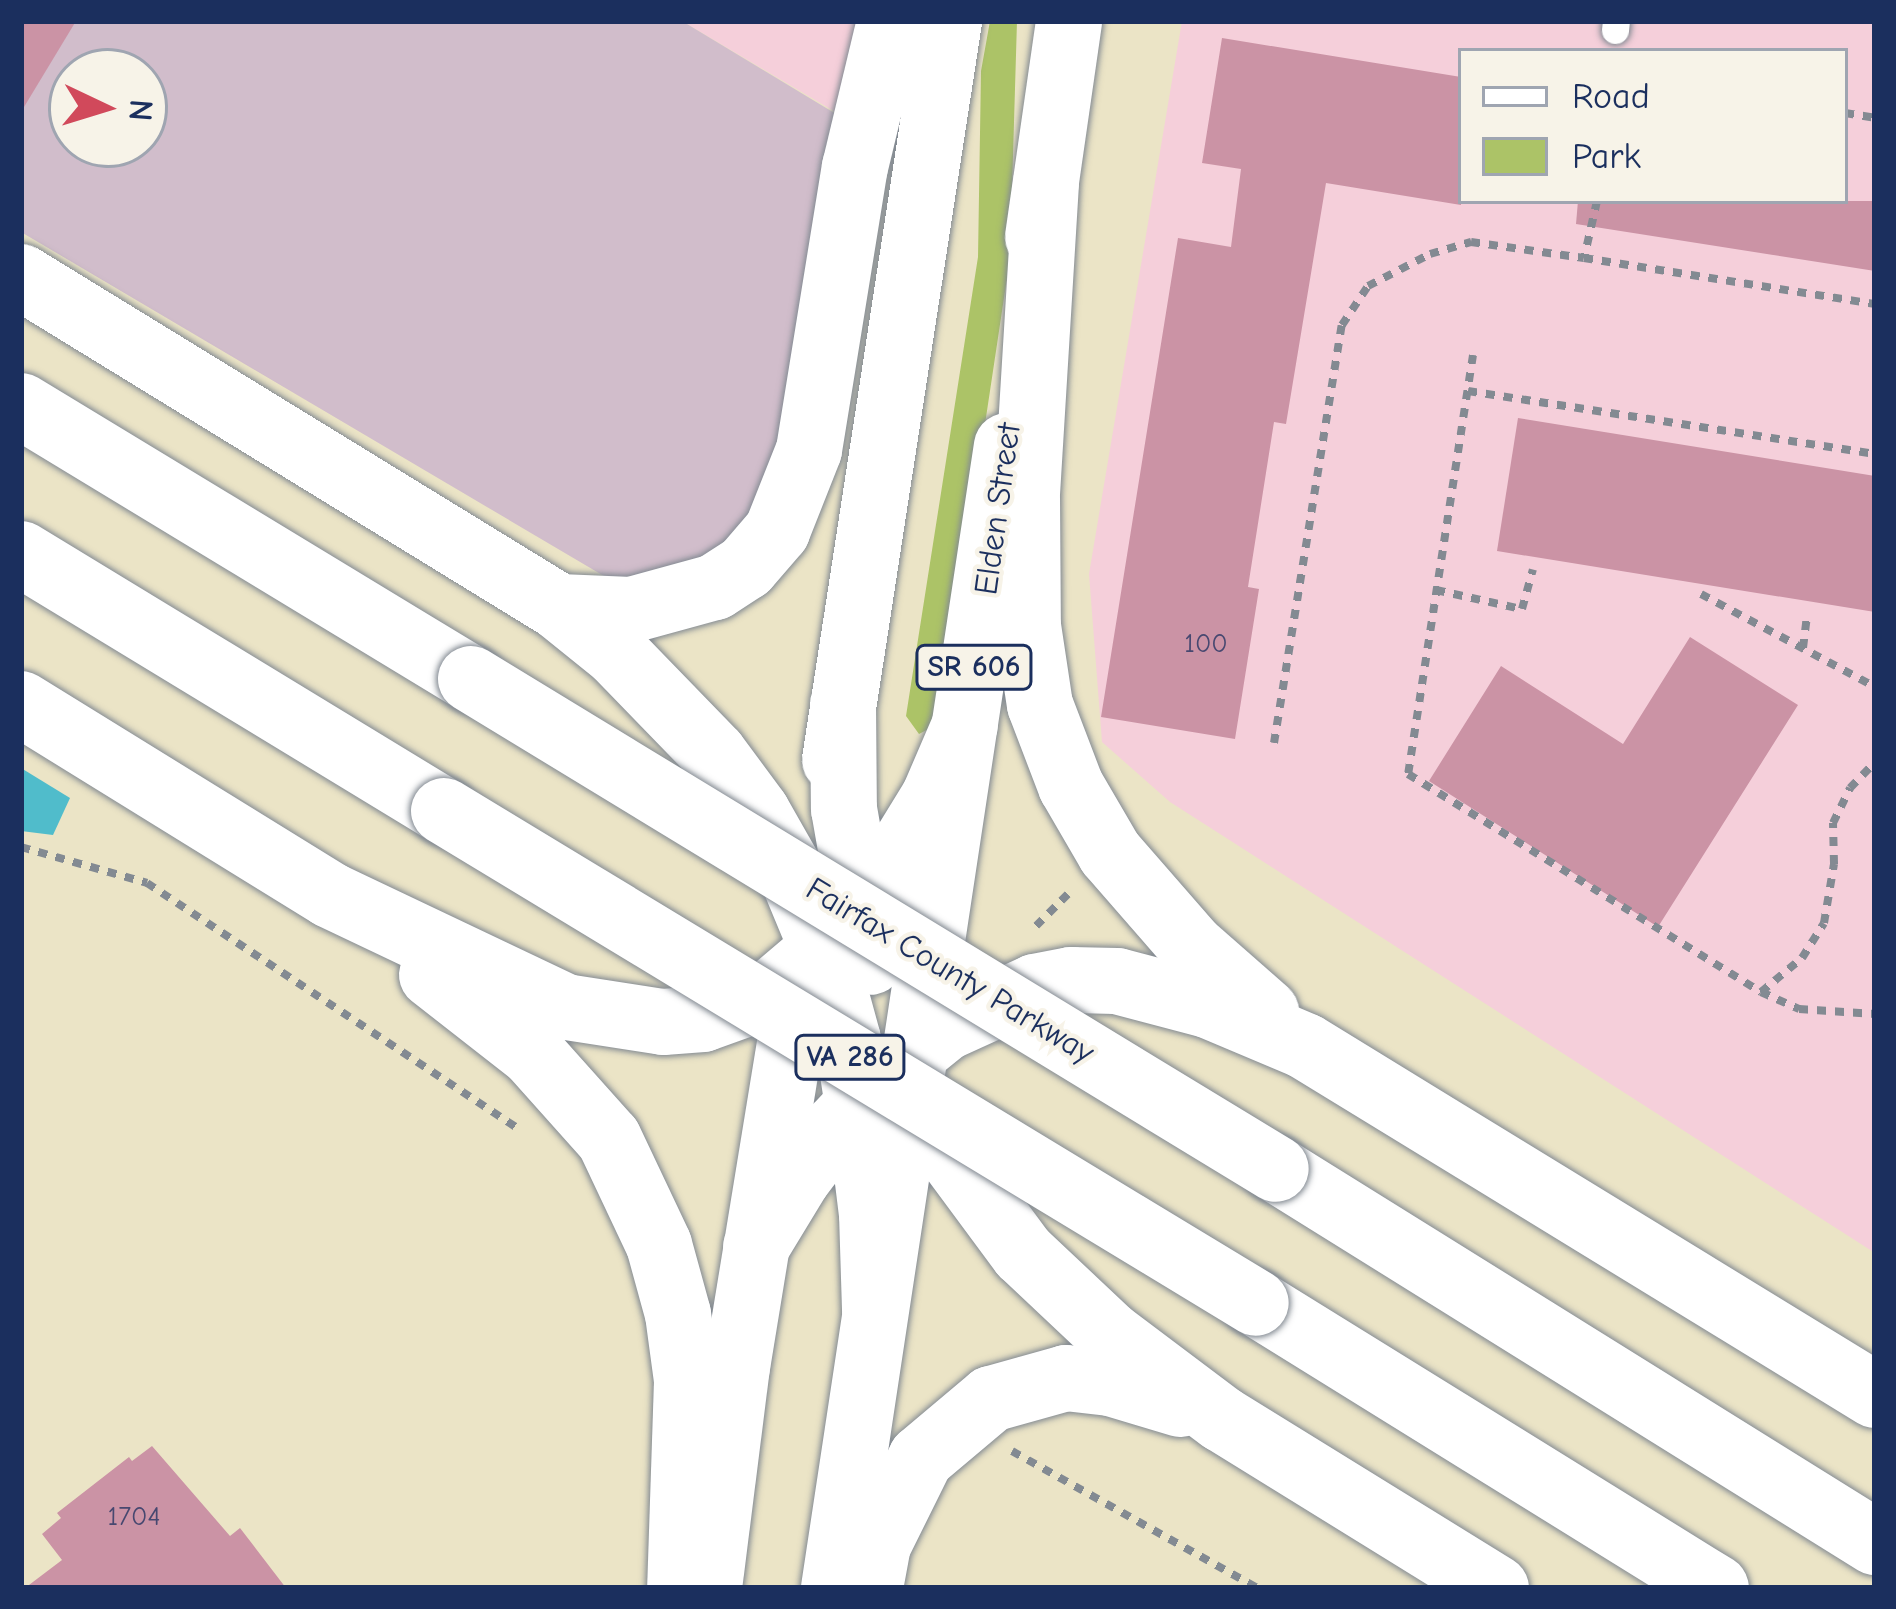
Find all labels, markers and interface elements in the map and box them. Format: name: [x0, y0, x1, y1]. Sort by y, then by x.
north arrow: [48, 48, 168, 168]
legend: [1458, 48, 1848, 204]
text: Road: [1572, 76, 1650, 117]
text: N: [121, 98, 161, 122]
text: Park: [1572, 136, 1641, 177]
street label: Elden Street: [966, 421, 1030, 597]
house number: 100: [1184, 628, 1228, 660]
road number: SR 606: [914, 643, 1034, 691]
street label: Fairfax County Parkway: [799, 869, 1101, 1073]
road number: VA 286: [793, 1033, 907, 1081]
house number: 1704: [108, 1501, 160, 1533]

